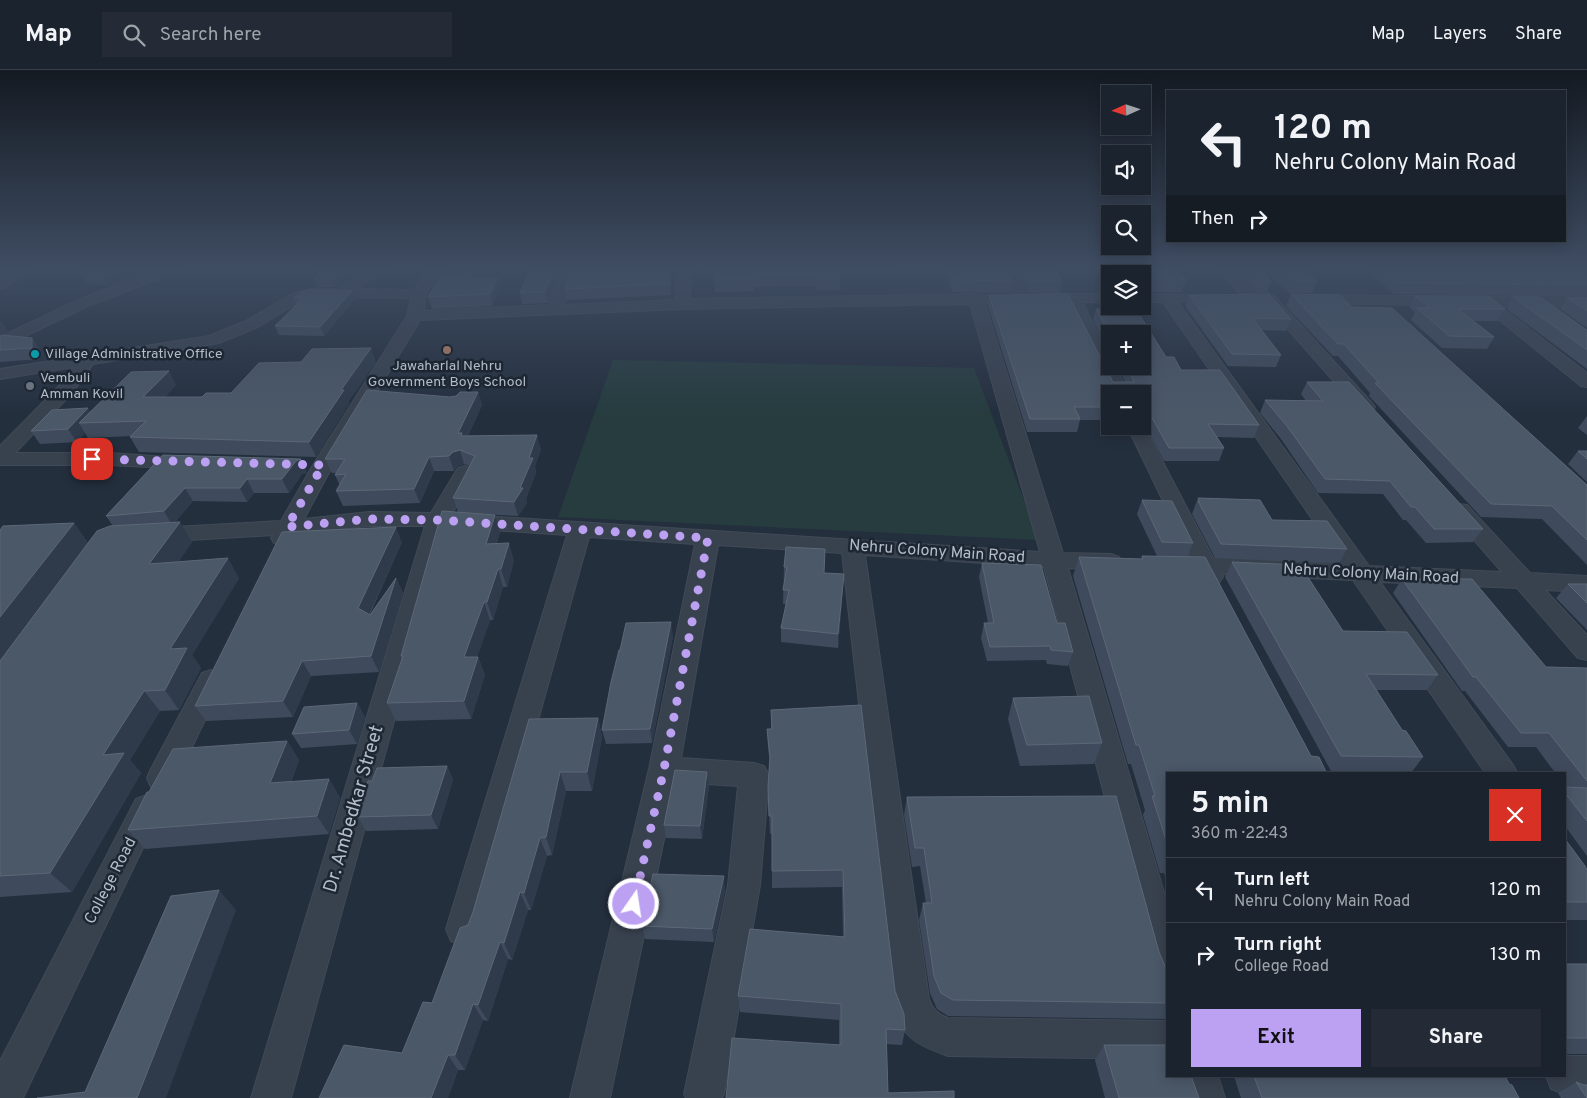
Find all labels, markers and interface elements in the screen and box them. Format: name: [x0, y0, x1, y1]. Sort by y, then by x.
search box: [102, 12, 452, 57]
text: Map: [25, 20, 72, 50]
icon: search: [120, 21, 148, 49]
text: Search here: [160, 23, 261, 47]
text: Map: [1371, 23, 1405, 46]
text: Layers: [1433, 23, 1487, 46]
text: Share: [1515, 23, 1562, 46]
north arrow: [1101, 85, 1151, 135]
map controls: [1101, 85, 1151, 435]
text: 120 m: [1274, 107, 1372, 151]
icon: left: [1191, 110, 1256, 175]
button: sound: [1101, 145, 1151, 195]
text: Nehru Colony Main Road: [1274, 150, 1516, 177]
button: search: [1101, 205, 1151, 255]
icon: right: [1244, 205, 1272, 233]
text: Then: [1191, 207, 1234, 231]
button: layers: [1101, 265, 1151, 315]
button: +: [1101, 325, 1151, 375]
marker: Jawaharlal Nehru Government Boys School: [441, 344, 453, 356]
place label: Village Administrative Office: [45, 346, 223, 363]
marker: Village Administrative Office: [29, 348, 41, 360]
place label: Jawaharlal Nehru Government Boys School: [368, 358, 526, 391]
place label: Vembuli Amman Kovil: [40, 370, 123, 403]
marker: Vembuli Amman Kovil: [24, 380, 36, 392]
button: −: [1101, 385, 1151, 435]
pin: [71, 438, 113, 480]
icon: arrive: [78, 445, 106, 473]
street label: Nehru Colony Main Road: [848, 536, 1026, 568]
street label: Nehru Colony Main Road: [1282, 559, 1460, 589]
street label: Dr. Ambedkar Street: [319, 723, 389, 895]
text: 5 min: [1191, 786, 1269, 823]
button: close: [1489, 789, 1541, 841]
text: 360 m · 22:43: [1191, 824, 1288, 844]
street label: College Road: [81, 834, 141, 928]
text: Turn left: [1234, 868, 1310, 892]
icon: left: [1191, 876, 1219, 904]
position arrow: [607, 877, 659, 929]
text: 120 m: [1490, 878, 1541, 902]
text: Nehru Colony Main Road: [1234, 892, 1410, 912]
text: Turn right: [1234, 933, 1322, 957]
icon: right: [1191, 941, 1219, 969]
text: 130 m: [1490, 943, 1541, 967]
text: College Road: [1234, 957, 1329, 977]
button: Exit: [1191, 1009, 1361, 1067]
button: Share: [1371, 1009, 1541, 1067]

